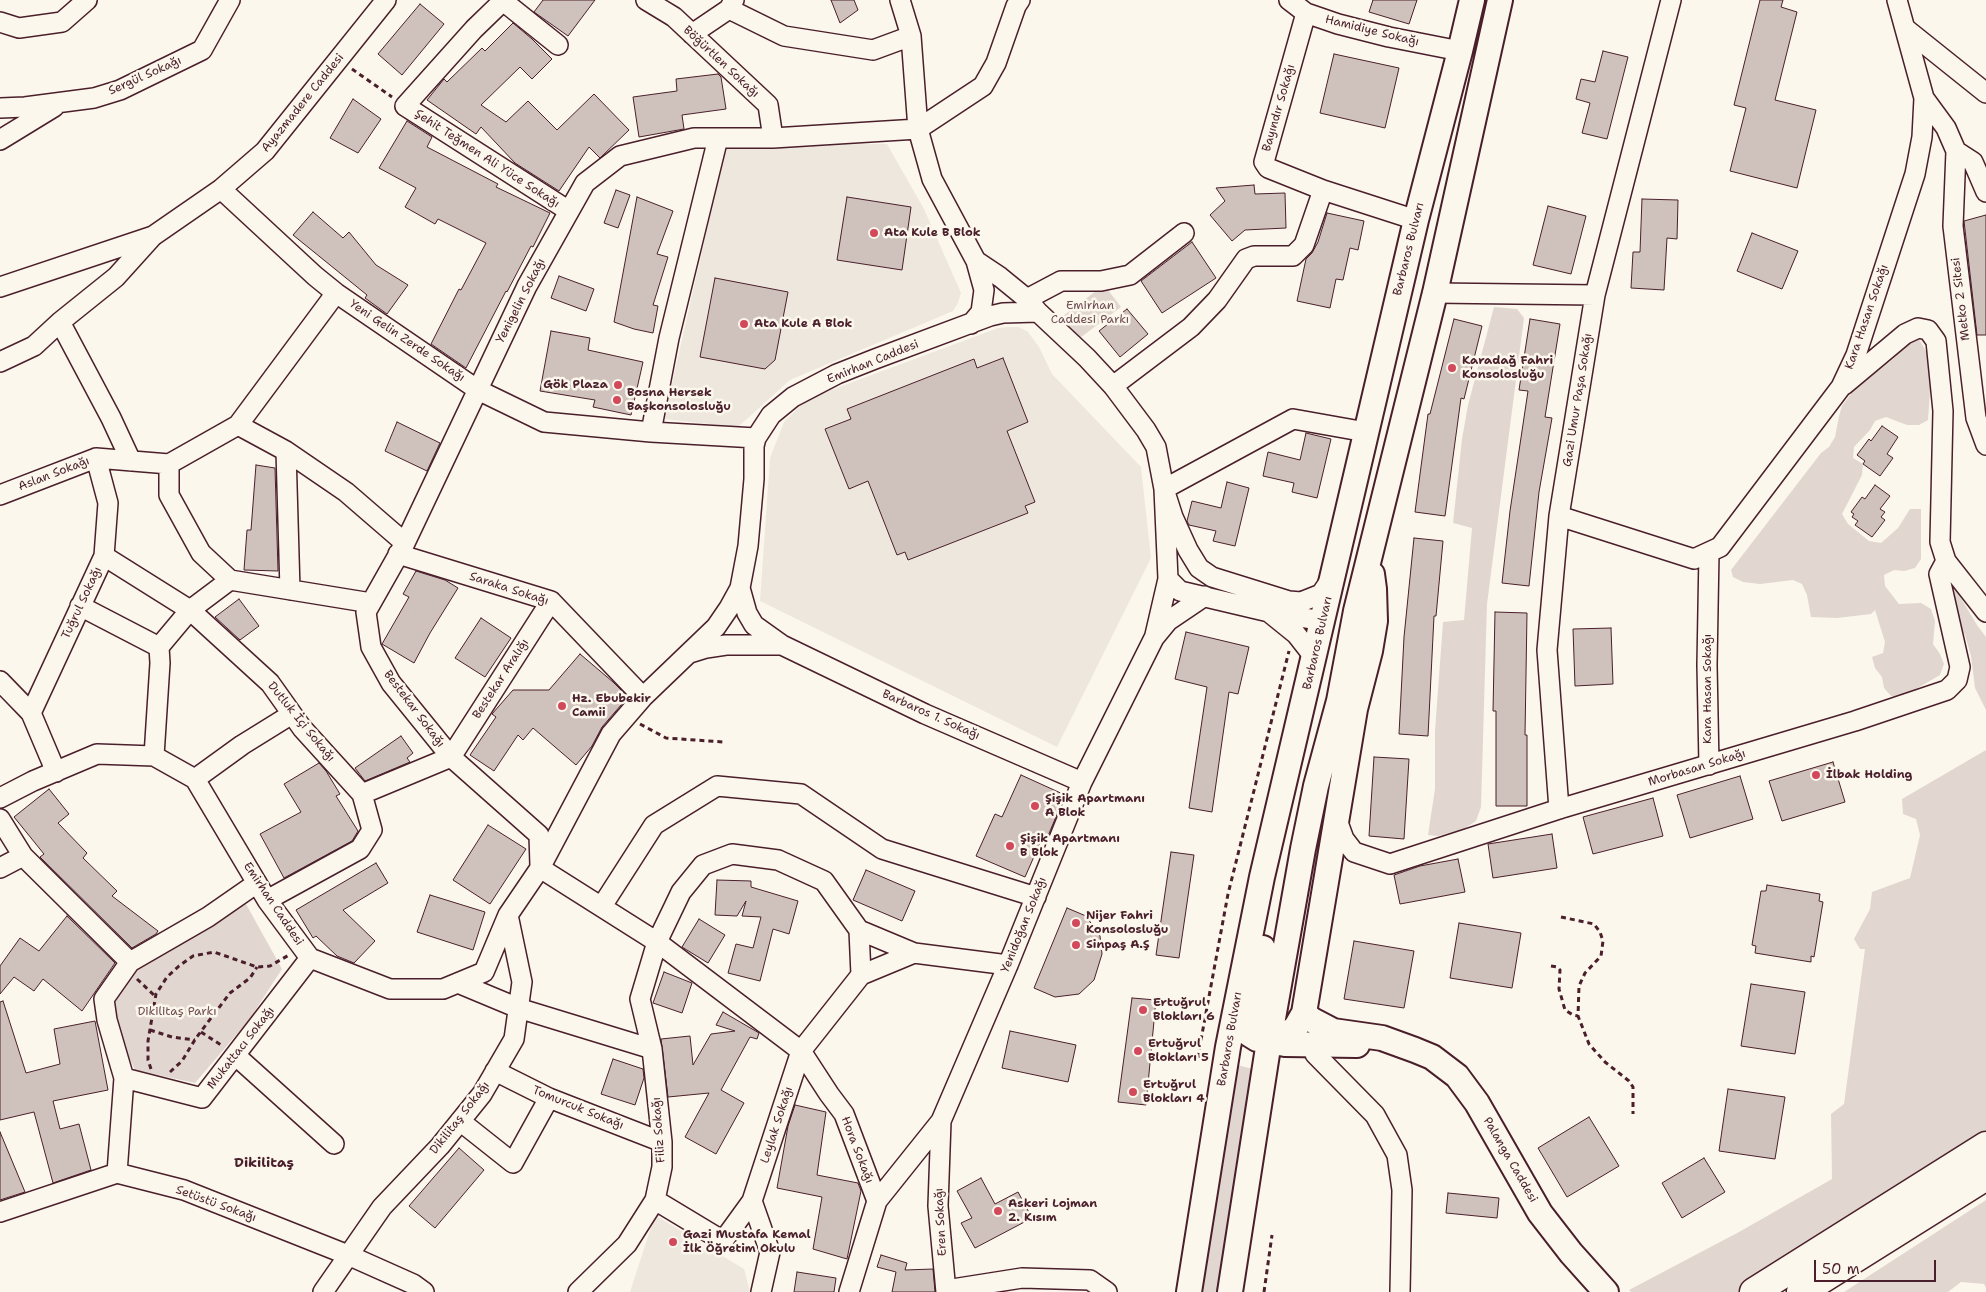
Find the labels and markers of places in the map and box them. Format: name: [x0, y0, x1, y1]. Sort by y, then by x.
place label: Ata Kule B Blok: [884, 226, 981, 240]
marker: Ata Kule B Blok: [868, 227, 880, 239]
place label: Ata Kule A Blok: [754, 317, 852, 331]
marker: Ata Kule A Blok: [738, 318, 750, 330]
place label: Karadağ Fahri Konsolosluğu: [1462, 354, 1553, 382]
marker: Karadağ Fahri Konsolosluğu: [1446, 362, 1458, 374]
place label: Gök Plaza: [543, 378, 608, 392]
marker: Gök Plaza: [612, 379, 624, 391]
place label: Bosna Hersek Başkonsolosluğu: [627, 386, 731, 414]
marker: Bosna Hersek Başkonsolosluğu: [611, 394, 623, 406]
place label: Hz. Ebubekir Camii: [572, 692, 651, 720]
marker: Hz. Ebubekir Camii: [556, 700, 568, 712]
place label: İlbak Holding: [1826, 768, 1912, 782]
marker: İlbak Holding: [1810, 769, 1822, 781]
place label: Şişik Apartmanı A Blok: [1045, 792, 1145, 820]
marker: Şişik Apartmanı A Blok: [1029, 800, 1041, 812]
place label: Şişik Apartmanı B Blok: [1020, 832, 1120, 860]
marker: Şişik Apartmanı B Blok: [1004, 840, 1016, 852]
place label: Nijer Fahri Konsolosluğu: [1086, 909, 1168, 937]
marker: Nijer Fahri Konsolosluğu: [1070, 917, 1082, 929]
place label: Sinpaş A.Ş: [1086, 938, 1150, 952]
marker: Sinpaş A.Ş: [1070, 939, 1082, 951]
place label: Ertuğrul Blokları 6: [1153, 996, 1215, 1024]
marker: Ertuğrul Blokları 6: [1137, 1004, 1149, 1016]
place label: Ertuğrul Blokları 5: [1148, 1037, 1209, 1065]
marker: Ertuğrul Blokları 5: [1132, 1045, 1144, 1057]
place label: Ertuğrul Blokları 4: [1143, 1078, 1205, 1106]
marker: Ertuğrul Blokları 4: [1127, 1086, 1139, 1098]
place label: Askeri Lojman 2. Kısım: [1008, 1197, 1097, 1225]
marker: Askeri Lojman 2. Kısım: [992, 1205, 1004, 1217]
place label: Gazi Mustafa Kemal İlk Öğretim Okulu: [683, 1228, 811, 1256]
marker: Gazi Mustafa Kemal İlk Öğretim Okulu: [667, 1236, 679, 1248]

